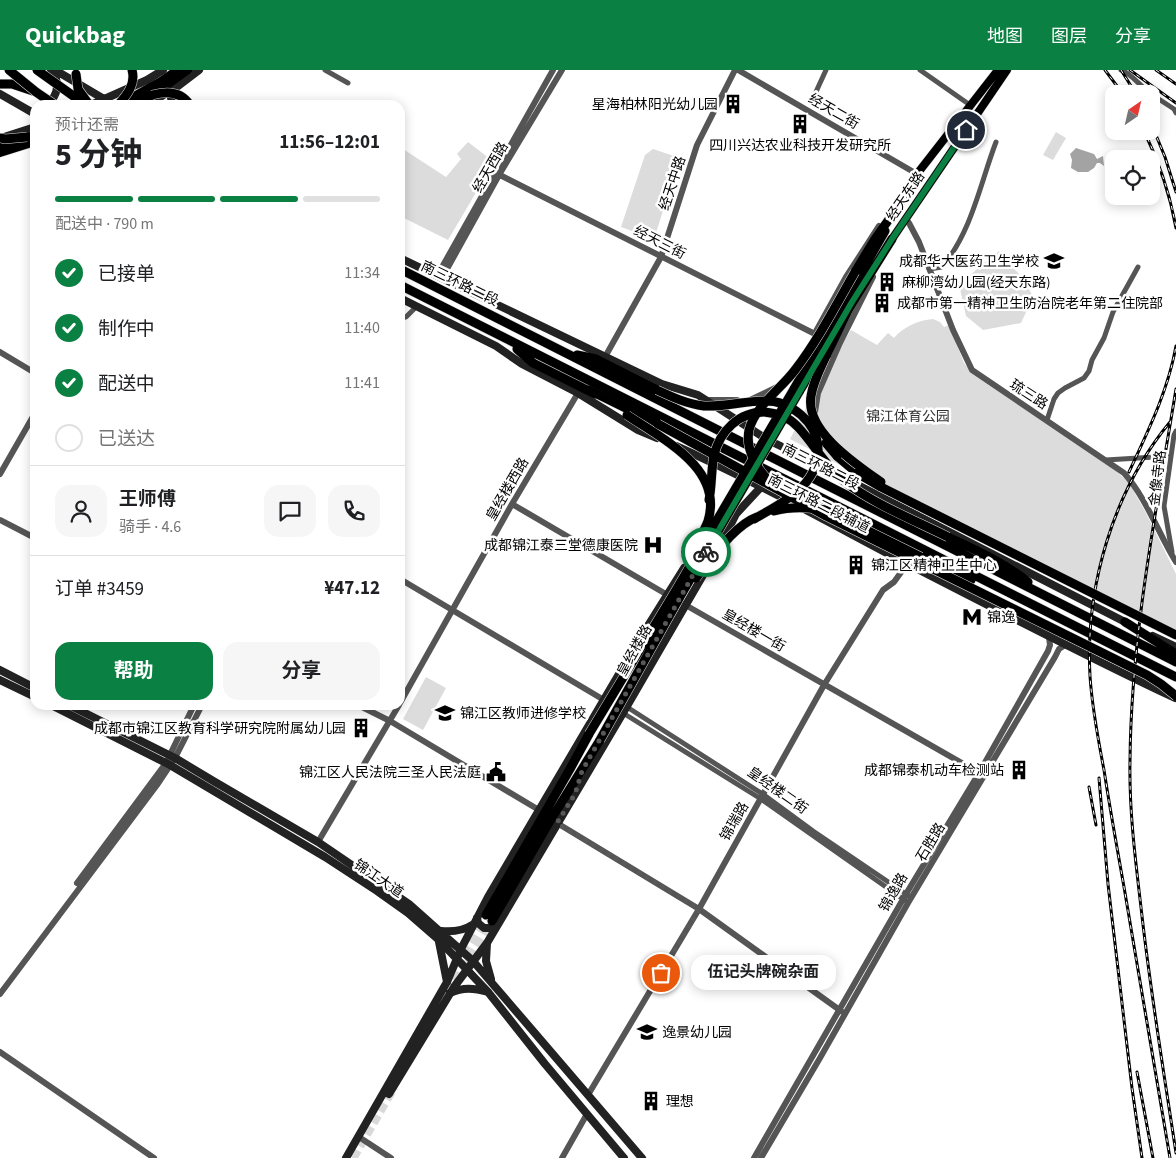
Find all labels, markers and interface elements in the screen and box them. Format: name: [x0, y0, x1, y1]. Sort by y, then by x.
text: Quickbag: [25, 18, 125, 53]
text: 地图: [987, 24, 1023, 49]
text: 图层: [1051, 24, 1087, 49]
text: 分享: [1115, 24, 1151, 49]
north arrow: [1105, 85, 1160, 140]
map controls: [1105, 85, 1160, 205]
street label: 经天二街: [804, 89, 863, 135]
building icon: 星海柏林阳光幼儿园: [722, 93, 744, 115]
place label: 星海柏林阳光幼儿园: [592, 95, 718, 115]
pin: [945, 109, 987, 151]
building icon: 四川兴达农业科技开发研究所: [789, 113, 811, 135]
text: 预计还需: [55, 114, 119, 136]
icon: home: [952, 116, 980, 144]
text: 11:56–12:01: [279, 129, 380, 156]
text: 5 分钟: [55, 132, 142, 178]
place label: 四川兴达农业科技开发研究所: [709, 136, 891, 156]
street label: 经天西路: [468, 138, 514, 197]
button: locate: [1105, 150, 1160, 205]
street label: 经天中路: [655, 154, 691, 213]
street label: 经天东路: [882, 168, 930, 225]
text: 配送中 · 790 m: [55, 213, 154, 235]
street label: 经天三街: [630, 221, 689, 265]
school or university icon: 成都华大医药卫生学校: [1043, 250, 1065, 272]
place label: 成都华大医药卫生学校: [899, 252, 1039, 272]
street label: 南三环路二段: [417, 256, 502, 311]
icon: check: [55, 259, 83, 287]
text: 已接单: [98, 261, 155, 288]
text: 11:34: [344, 262, 380, 284]
building icon: 麻柳湾幼儿园(经天东路): [876, 271, 898, 293]
place label: 麻柳湾幼儿园(经天东路): [902, 273, 1050, 293]
building icon: 成都市第一精神卫生防治院老年第二住院部: [871, 292, 893, 314]
place label: 成都市第一精神卫生防治院老年第二住院部: [897, 294, 1163, 314]
icon: check: [55, 314, 83, 342]
text: 制作中: [98, 316, 155, 343]
text: 11:40: [344, 317, 380, 339]
icon: check: [55, 369, 83, 397]
text: 配送中: [98, 371, 155, 398]
text: 11:41: [344, 372, 380, 394]
street label: 琉三路: [1005, 375, 1052, 415]
park label: 锦江体育公园: [866, 407, 950, 427]
text: 已送达: [98, 426, 155, 453]
street label: 南三环路二段: [779, 439, 863, 495]
street label: 金像寺路: [1145, 449, 1171, 507]
street label: 皇经楼西路: [482, 454, 534, 525]
street label: 南三环路二段辅道: [764, 470, 873, 538]
button: person: [55, 485, 107, 537]
button: chat: [264, 485, 316, 537]
button: phone: [328, 485, 380, 537]
text: 王师傅: [119, 486, 176, 513]
text: 骑手 · 4.6: [119, 516, 181, 538]
courier: [681, 527, 731, 577]
hospital icon: 成都锦江泰三堂德康医院: [642, 534, 664, 556]
place label: 成都锦江泰三堂德康医院: [484, 536, 638, 556]
icon: bike: [692, 538, 720, 566]
building icon: 锦江区精神卫生中心: [845, 554, 867, 576]
place label: 锦江区精神卫生中心: [871, 556, 997, 576]
text: ¥47.12: [324, 575, 380, 602]
text: 订单 #3459: [55, 576, 144, 603]
street label: 皇经楼一街: [718, 605, 789, 657]
metro station icon: 锦逸: [961, 606, 983, 628]
place label: 锦逸: [987, 608, 1015, 628]
street label: 皇经楼路: [613, 621, 657, 680]
button: 帮助: [55, 642, 213, 700]
button: 分享: [223, 642, 380, 700]
school or university icon: 锦江区教师进修学校: [434, 702, 456, 724]
place label: 锦江区教师进修学校: [460, 704, 586, 724]
building icon: 成都市锦江区教育科学研究院附属幼儿园: [350, 717, 372, 739]
place label: 成都市锦江区教育科学研究院附属幼儿园: [94, 719, 346, 739]
building icon: 成都锦泰机动车检测站: [1008, 759, 1030, 781]
public building icon: 锦江区人民法院三圣人民法庭: [485, 761, 507, 783]
place label: 成都锦泰机动车检测站: [864, 761, 1004, 781]
place label: 锦江区人民法院三圣人民法庭: [299, 763, 481, 783]
street label: 皇经楼二街: [743, 763, 812, 819]
street label: 锦瑞路: [716, 798, 754, 845]
street label: 石胜路: [911, 819, 950, 866]
street label: 锦江大道: [350, 855, 407, 903]
street label: 锦逸路: [875, 869, 913, 916]
pin: [640, 952, 682, 994]
callout: 伍记头牌碗杂面: [691, 956, 836, 990]
icon: bag: [647, 959, 675, 987]
text: 伍记头牌碗杂面: [707, 961, 820, 983]
school or university icon: 逸景幼儿园: [636, 1021, 658, 1043]
place label: 逸景幼儿园: [662, 1023, 732, 1043]
building icon: 理想: [640, 1090, 662, 1112]
place label: 理想: [666, 1092, 694, 1112]

